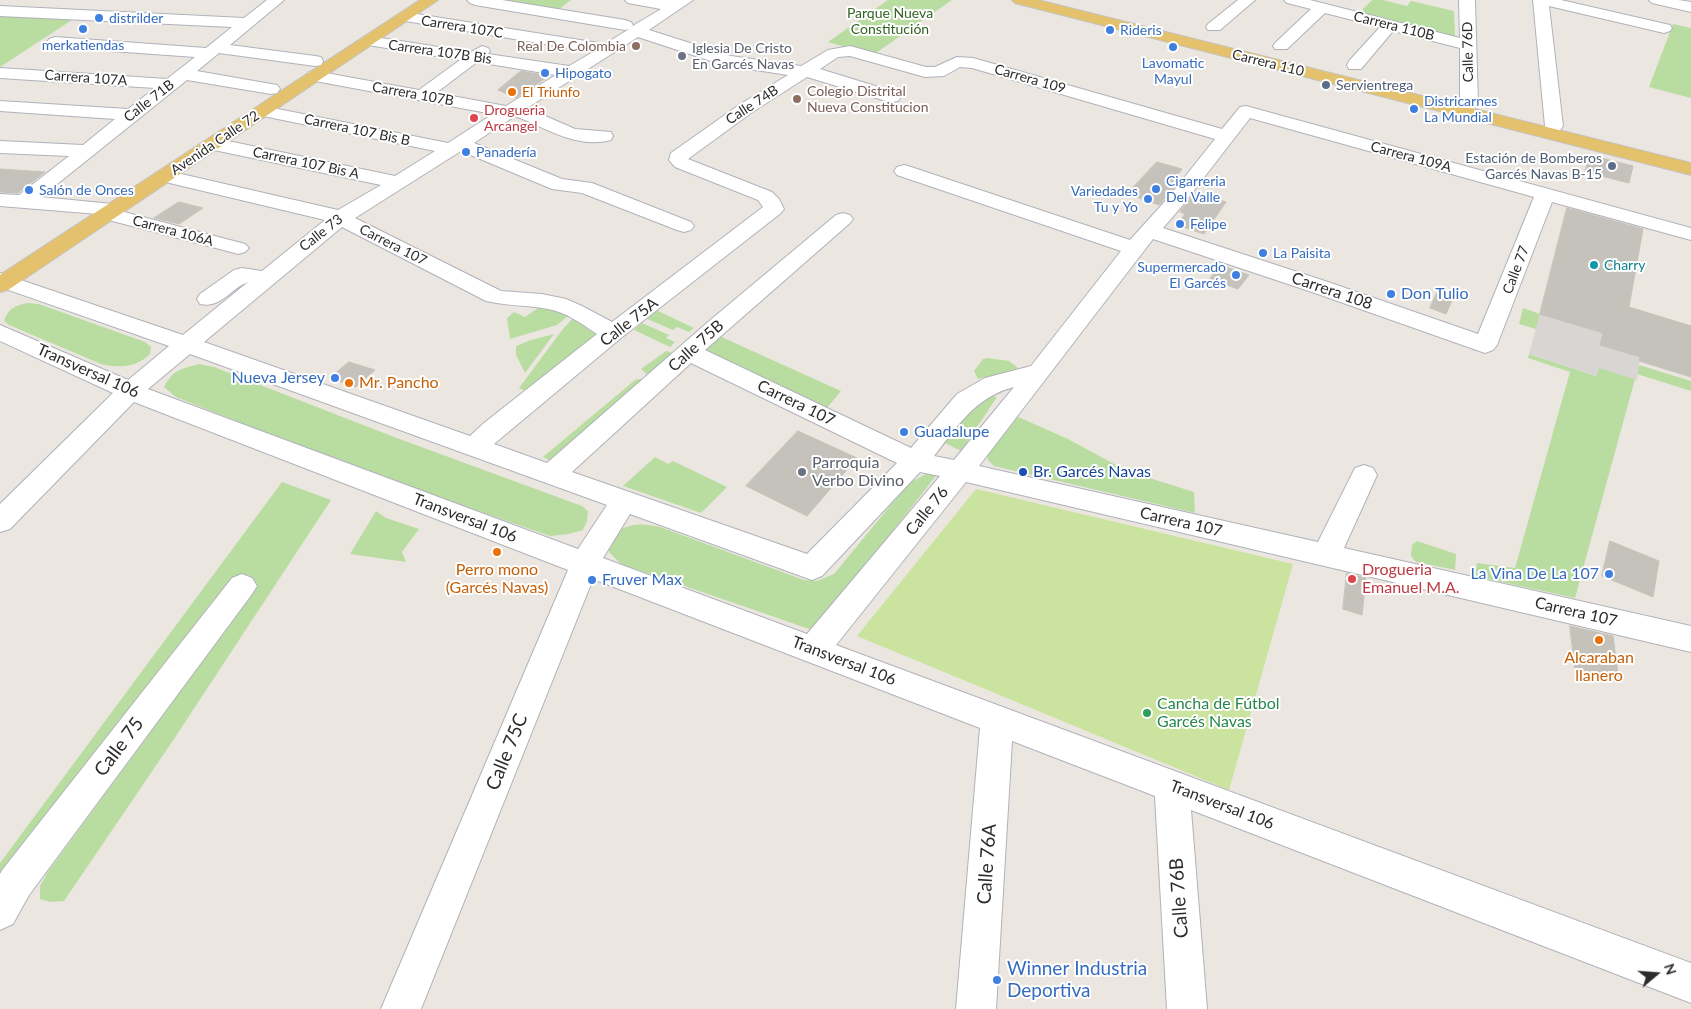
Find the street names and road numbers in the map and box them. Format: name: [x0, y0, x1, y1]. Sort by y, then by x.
street label: Carrera 110B: [1352, 8, 1436, 44]
street label: Carrera 107C: [420, 12, 504, 42]
street label: Calle 76D: [1459, 21, 1477, 83]
street label: Carrera 107B Bis: [387, 36, 493, 68]
street label: Carrera 110: [1230, 46, 1306, 80]
street label: Carrera 109: [992, 61, 1068, 97]
street label: Carrera 107A: [44, 67, 128, 89]
street label: Calle 71B: [121, 76, 177, 126]
street label: Carrera 107B: [371, 79, 455, 109]
street label: Calle 74B: [723, 82, 781, 128]
street label: Avenida Calle 72: [168, 107, 262, 179]
street label: Carrera 107 Bis B: [302, 111, 412, 149]
street label: Carrera 109A: [1369, 138, 1453, 176]
street label: Carrera 107 Bis A: [251, 144, 361, 182]
street label: Calle 73: [296, 211, 346, 255]
street label: Carrera 106A: [131, 212, 215, 250]
street label: Carrera 107: [356, 221, 430, 269]
street label: Calle 77: [1499, 244, 1533, 296]
street label: Carrera 108: [1289, 268, 1375, 314]
street label: Calle 75A: [596, 293, 662, 351]
street label: Calle 75B: [664, 316, 728, 376]
street label: Transversal 106: [34, 340, 142, 402]
street label: Carrera 107: [754, 376, 838, 430]
street label: Calle 76: [902, 483, 952, 539]
street label: Transversal 106: [410, 489, 520, 547]
street label: Carrera 107: [1138, 503, 1224, 541]
street label: Carrera 107: [1533, 593, 1619, 631]
street label: Transversal 106: [789, 632, 899, 690]
street label: Calle 75C: [481, 710, 533, 794]
street label: Calle 75: [89, 713, 149, 781]
street label: Transversal 106: [1167, 776, 1277, 834]
street label: Calle 76A: [973, 823, 1001, 905]
street label: Calle 76B: [1165, 857, 1193, 939]

